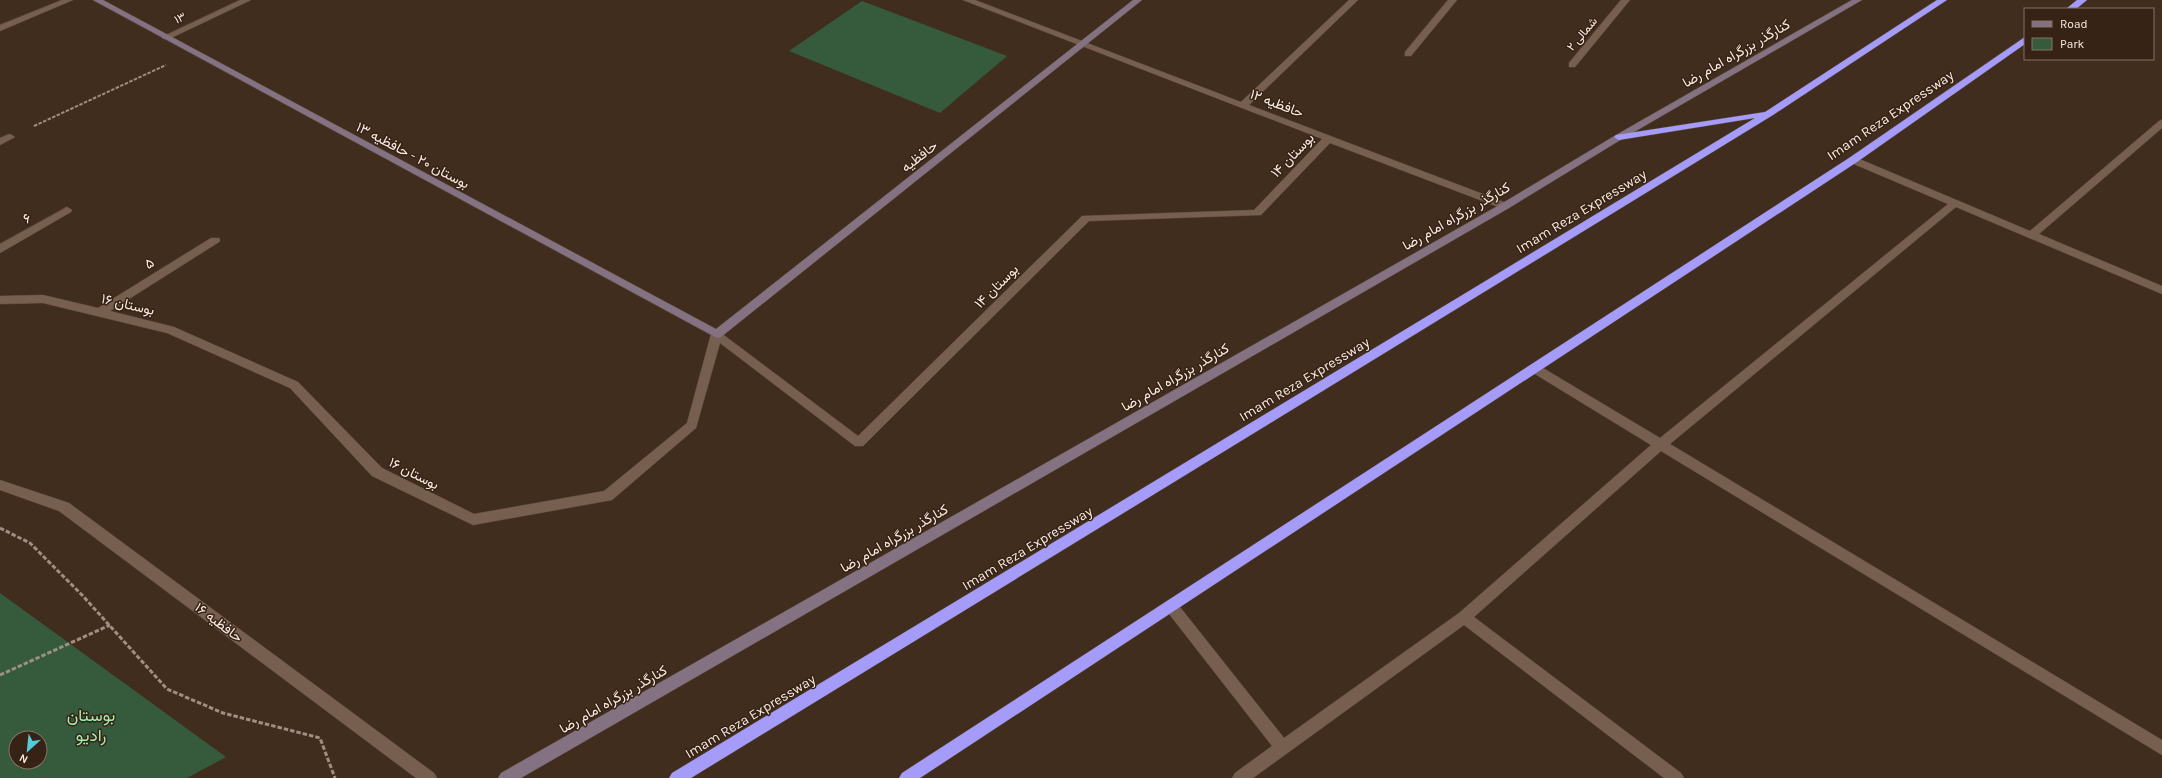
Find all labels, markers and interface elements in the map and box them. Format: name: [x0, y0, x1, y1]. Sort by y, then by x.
legend: [2024, 8, 2154, 60]
street label: ۱۳: [172, 9, 188, 27]
street label: ۲ شمالی: [1564, 14, 1601, 54]
street label: کنارگذر بزرگراه امام رضا: [1679, 16, 1793, 91]
text: Road: [2060, 17, 2088, 31]
text: Park: [2060, 37, 2085, 51]
street label: Imam Reza Expressway: [1824, 66, 1957, 164]
street label: حافظیه ۱۲: [1248, 86, 1306, 121]
street label: بوستان ۲۰ - حافظیه ۱۳: [353, 118, 472, 192]
street label: بوستان ۱۴: [1267, 130, 1318, 181]
street label: حافظیه: [898, 137, 941, 176]
street label: Imam Reza Expressway: [1513, 165, 1650, 257]
street label: کنارگذر بزرگراه امام رضا: [1399, 179, 1513, 254]
street label: ۶: [20, 209, 35, 228]
street label: ۵: [141, 254, 157, 273]
street label: بوستان ۱۴: [971, 261, 1022, 312]
street label: بوستان ۱۶: [100, 290, 156, 319]
street label: Imam Reza Expressway: [1236, 333, 1373, 425]
street label: کنارگذر بزرگراه امام رضا: [1118, 340, 1232, 415]
street label: بوستان ۱۶: [386, 454, 442, 493]
street label: کنارگذر بزرگراه امام رضا: [837, 501, 951, 576]
street label: Imam Reza Expressway: [959, 502, 1096, 594]
street label: حافظیه ۱۶: [191, 599, 246, 646]
street label: کنارگذر بزرگراه امام رضا: [556, 662, 670, 737]
street label: Imam Reza Expressway: [682, 670, 819, 762]
park label: بوستان رادیو: [67, 705, 115, 746]
north arrow: [8, 730, 48, 770]
text: N: [17, 751, 30, 766]

